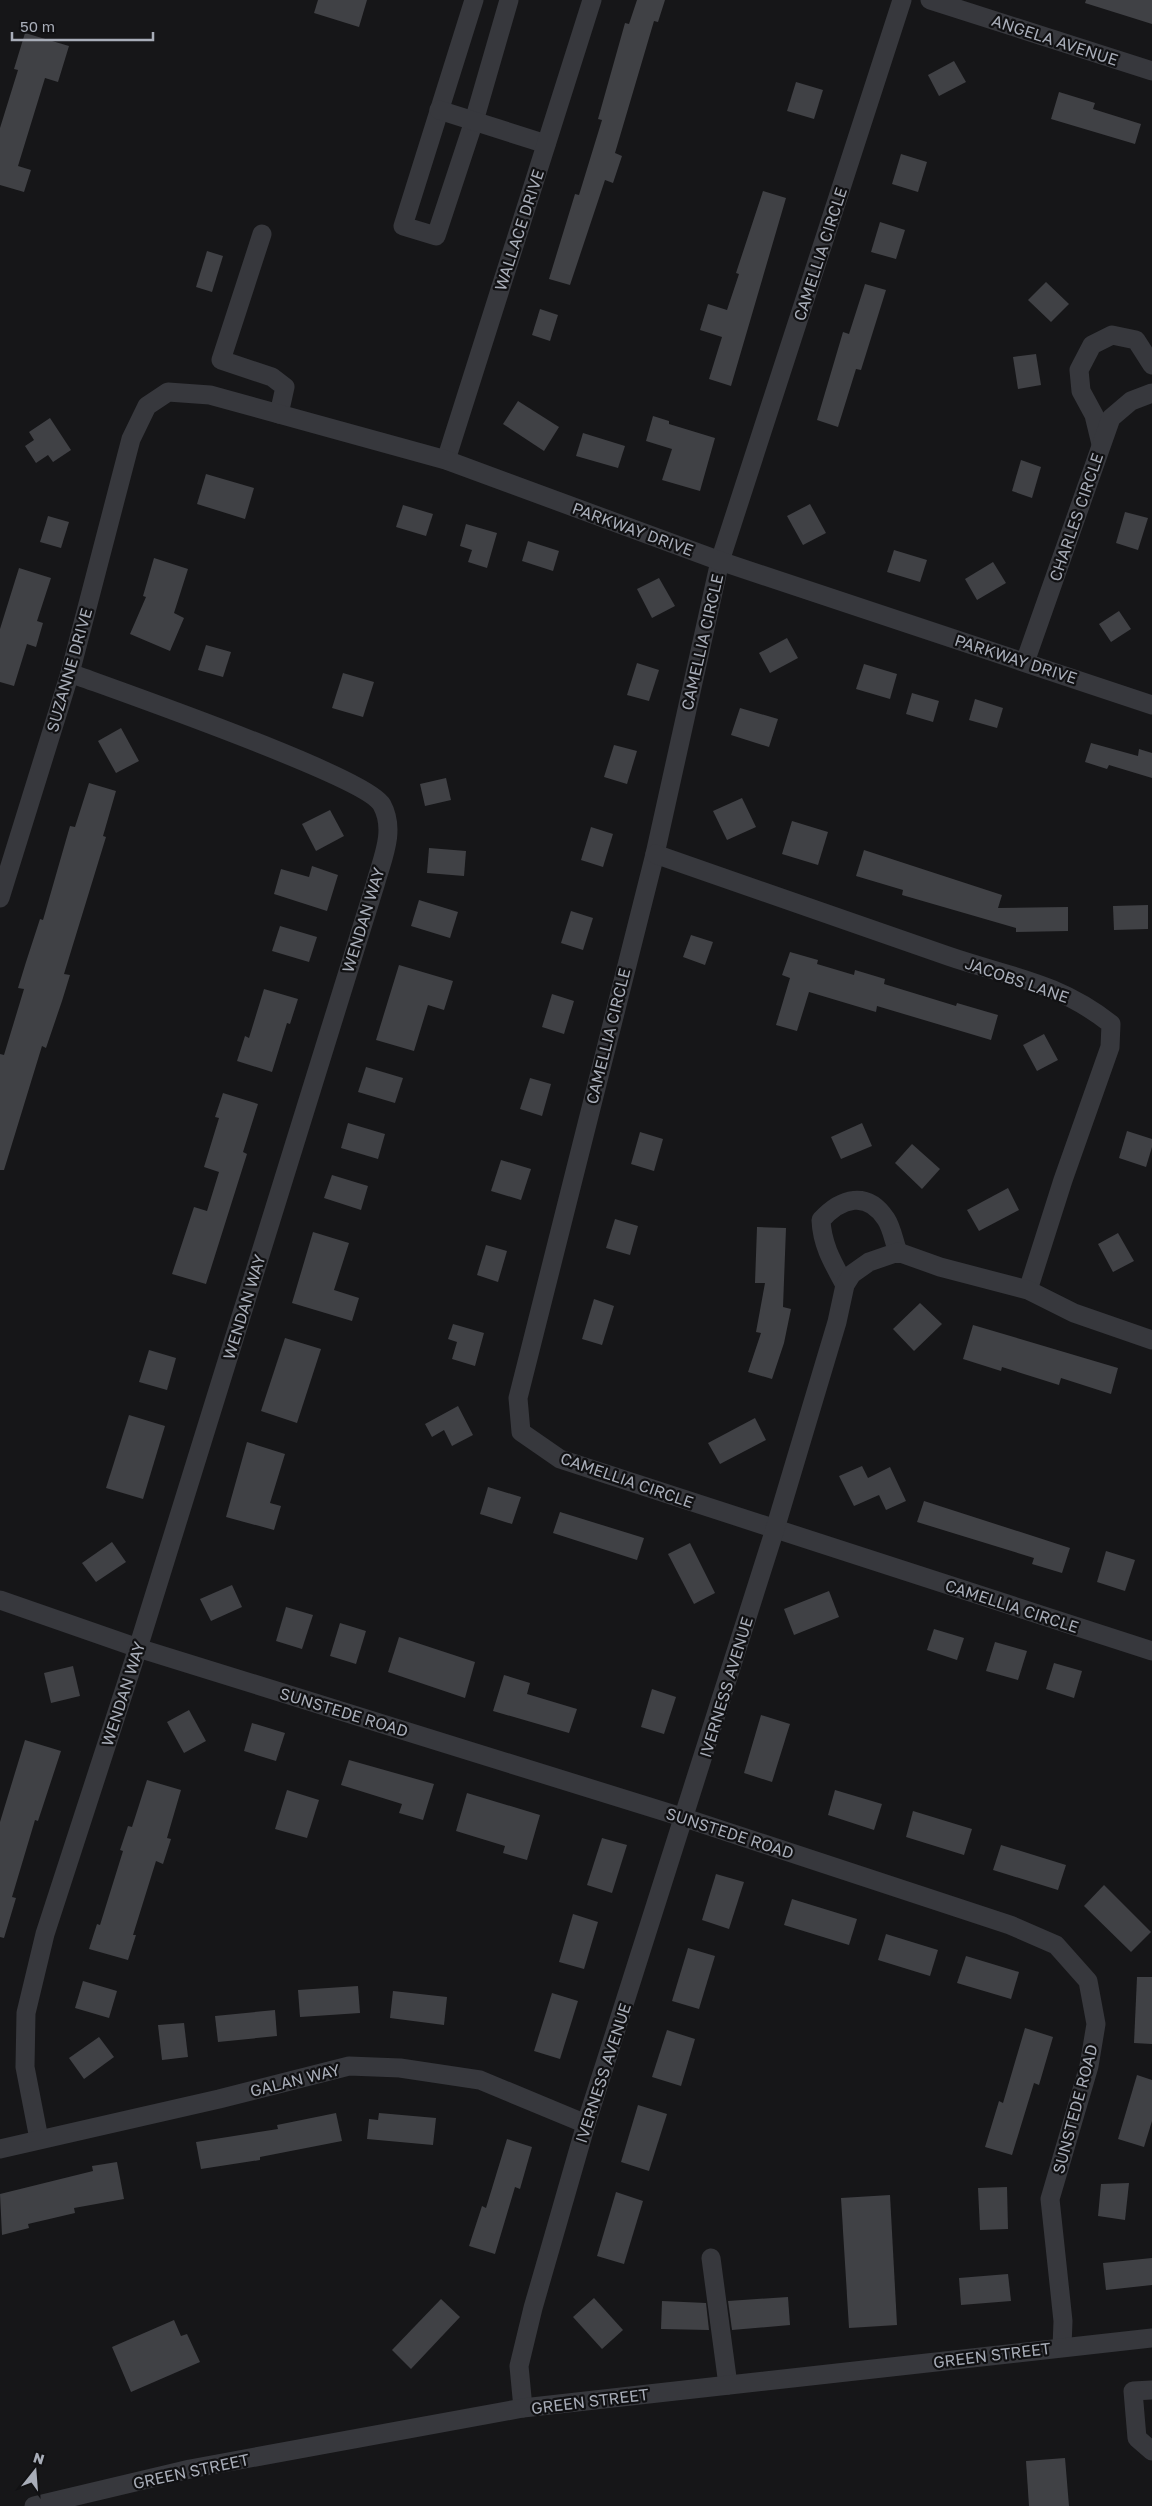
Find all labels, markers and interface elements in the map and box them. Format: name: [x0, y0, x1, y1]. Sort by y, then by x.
scale bar: [12, 10, 154, 42]
street label: ANGELA AVENUE: [989, 10, 1121, 70]
text: 50 m: [20, 17, 55, 35]
street label: WALLACE DRIVE: [490, 167, 548, 293]
street label: CAMELLIA CIRCLE: [789, 185, 851, 323]
street label: CHARLES CIRCLE: [1045, 450, 1107, 584]
street label: PARKWAY DRIVE: [570, 498, 696, 560]
street label: CAMELLIA CIRCLE: [677, 572, 727, 712]
street label: SUZANNE DRIVE: [42, 606, 96, 734]
street label: PARKWAY DRIVE: [952, 630, 1080, 688]
street label: WENDAN WAY: [338, 864, 389, 975]
street label: JACOBS LANE: [962, 953, 1072, 1007]
street label: CAMELLIA CIRCLE: [581, 966, 635, 1106]
street label: WENDAN WAY: [219, 1251, 270, 1362]
street label: CAMELLIA CIRCLE: [558, 1448, 696, 1512]
street label: CAMELLIA CIRCLE: [943, 1575, 1081, 1637]
street label: IVERNESS AVENUE: [695, 1614, 757, 1760]
street label: WENDAN WAY: [97, 1638, 150, 1749]
street label: SUNSTEDE ROAD: [277, 1683, 411, 1741]
street label: SUNSTEDE ROAD: [664, 1803, 796, 1863]
street label: IVERNESS AVENUE: [571, 2000, 635, 2146]
street label: SUNSTEDE ROAD: [1048, 2042, 1102, 2176]
street label: GALAN WAY: [248, 2059, 343, 2101]
street label: GREEN STREET: [932, 2338, 1052, 2372]
street label: GREEN STREET: [530, 2384, 650, 2418]
north arrow: [10, 2446, 60, 2496]
text: N: [31, 2448, 47, 2468]
street label: GREEN STREET: [131, 2449, 251, 2493]

